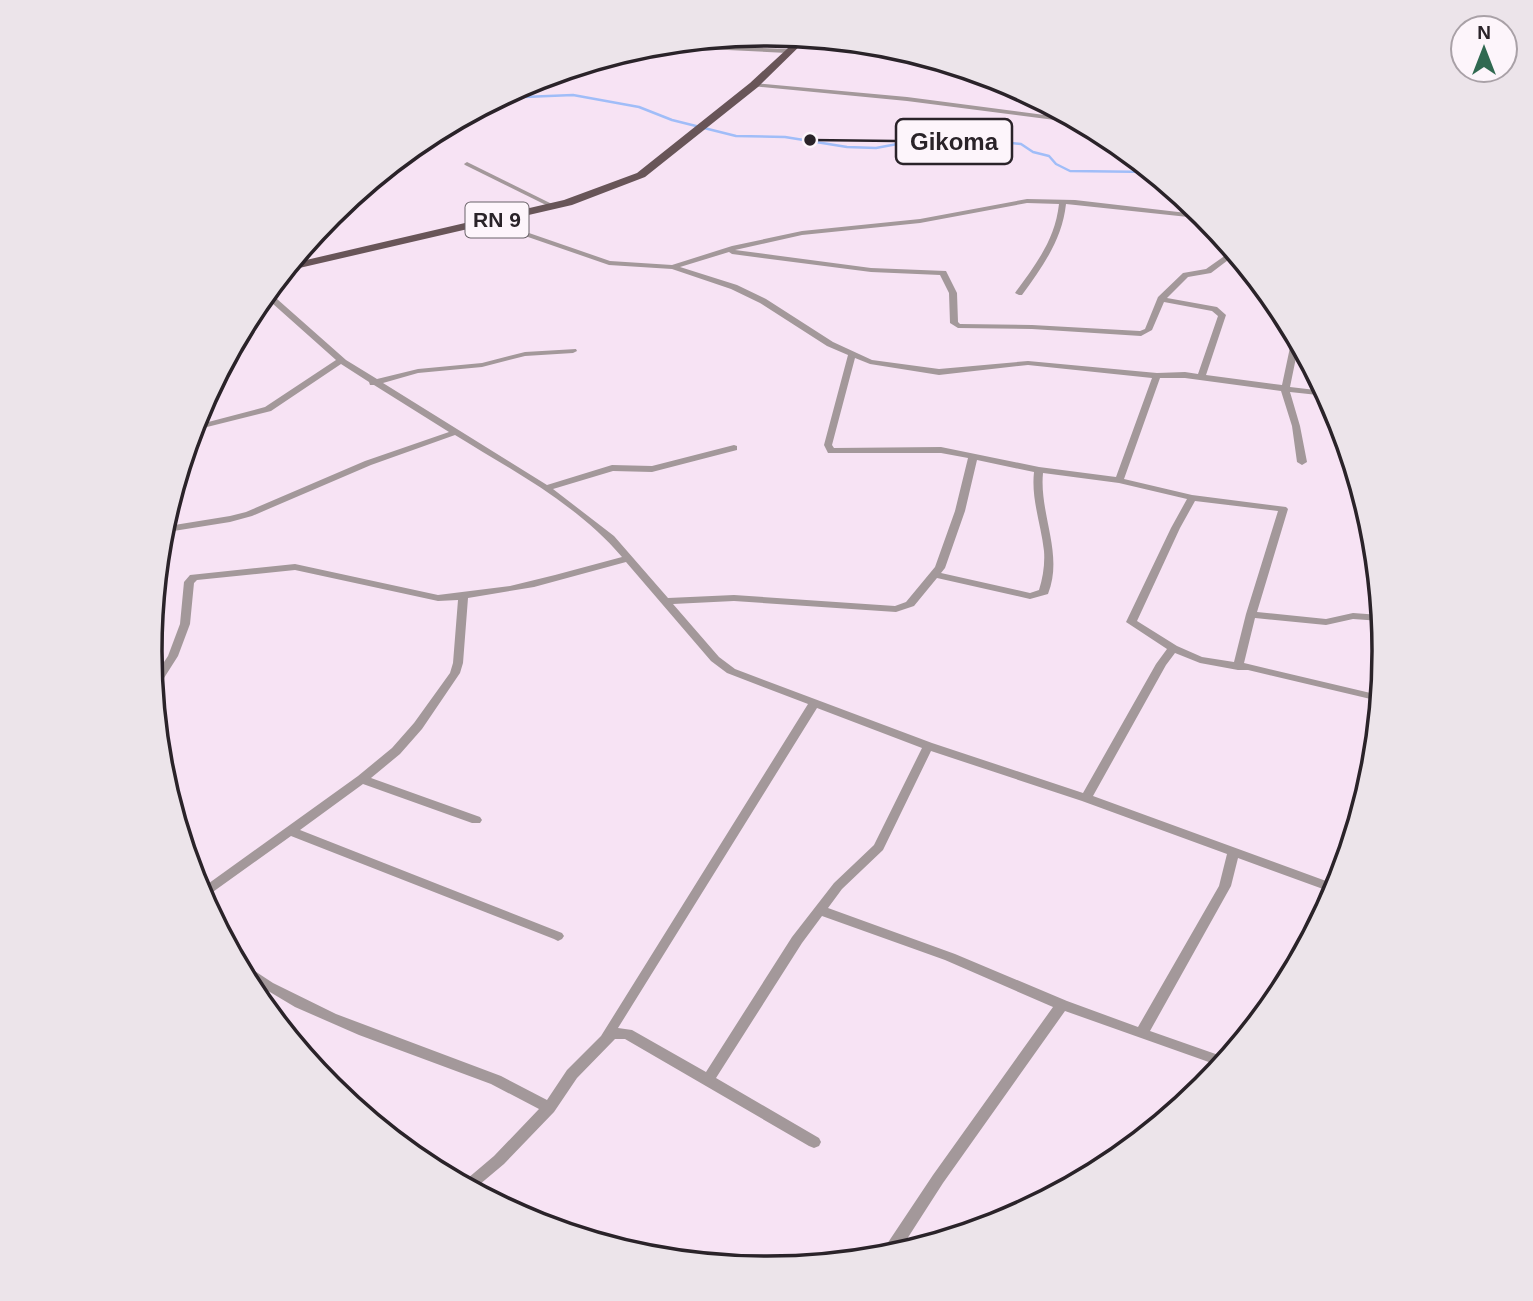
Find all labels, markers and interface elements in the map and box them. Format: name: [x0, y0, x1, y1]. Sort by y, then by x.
north arrow: [1449, 14, 1519, 84]
text: N: [1477, 22, 1491, 43]
callout: Gikoma: [896, 119, 1012, 164]
text: Gikoma: [910, 128, 999, 155]
road number: RN 9: [466, 202, 528, 238]

